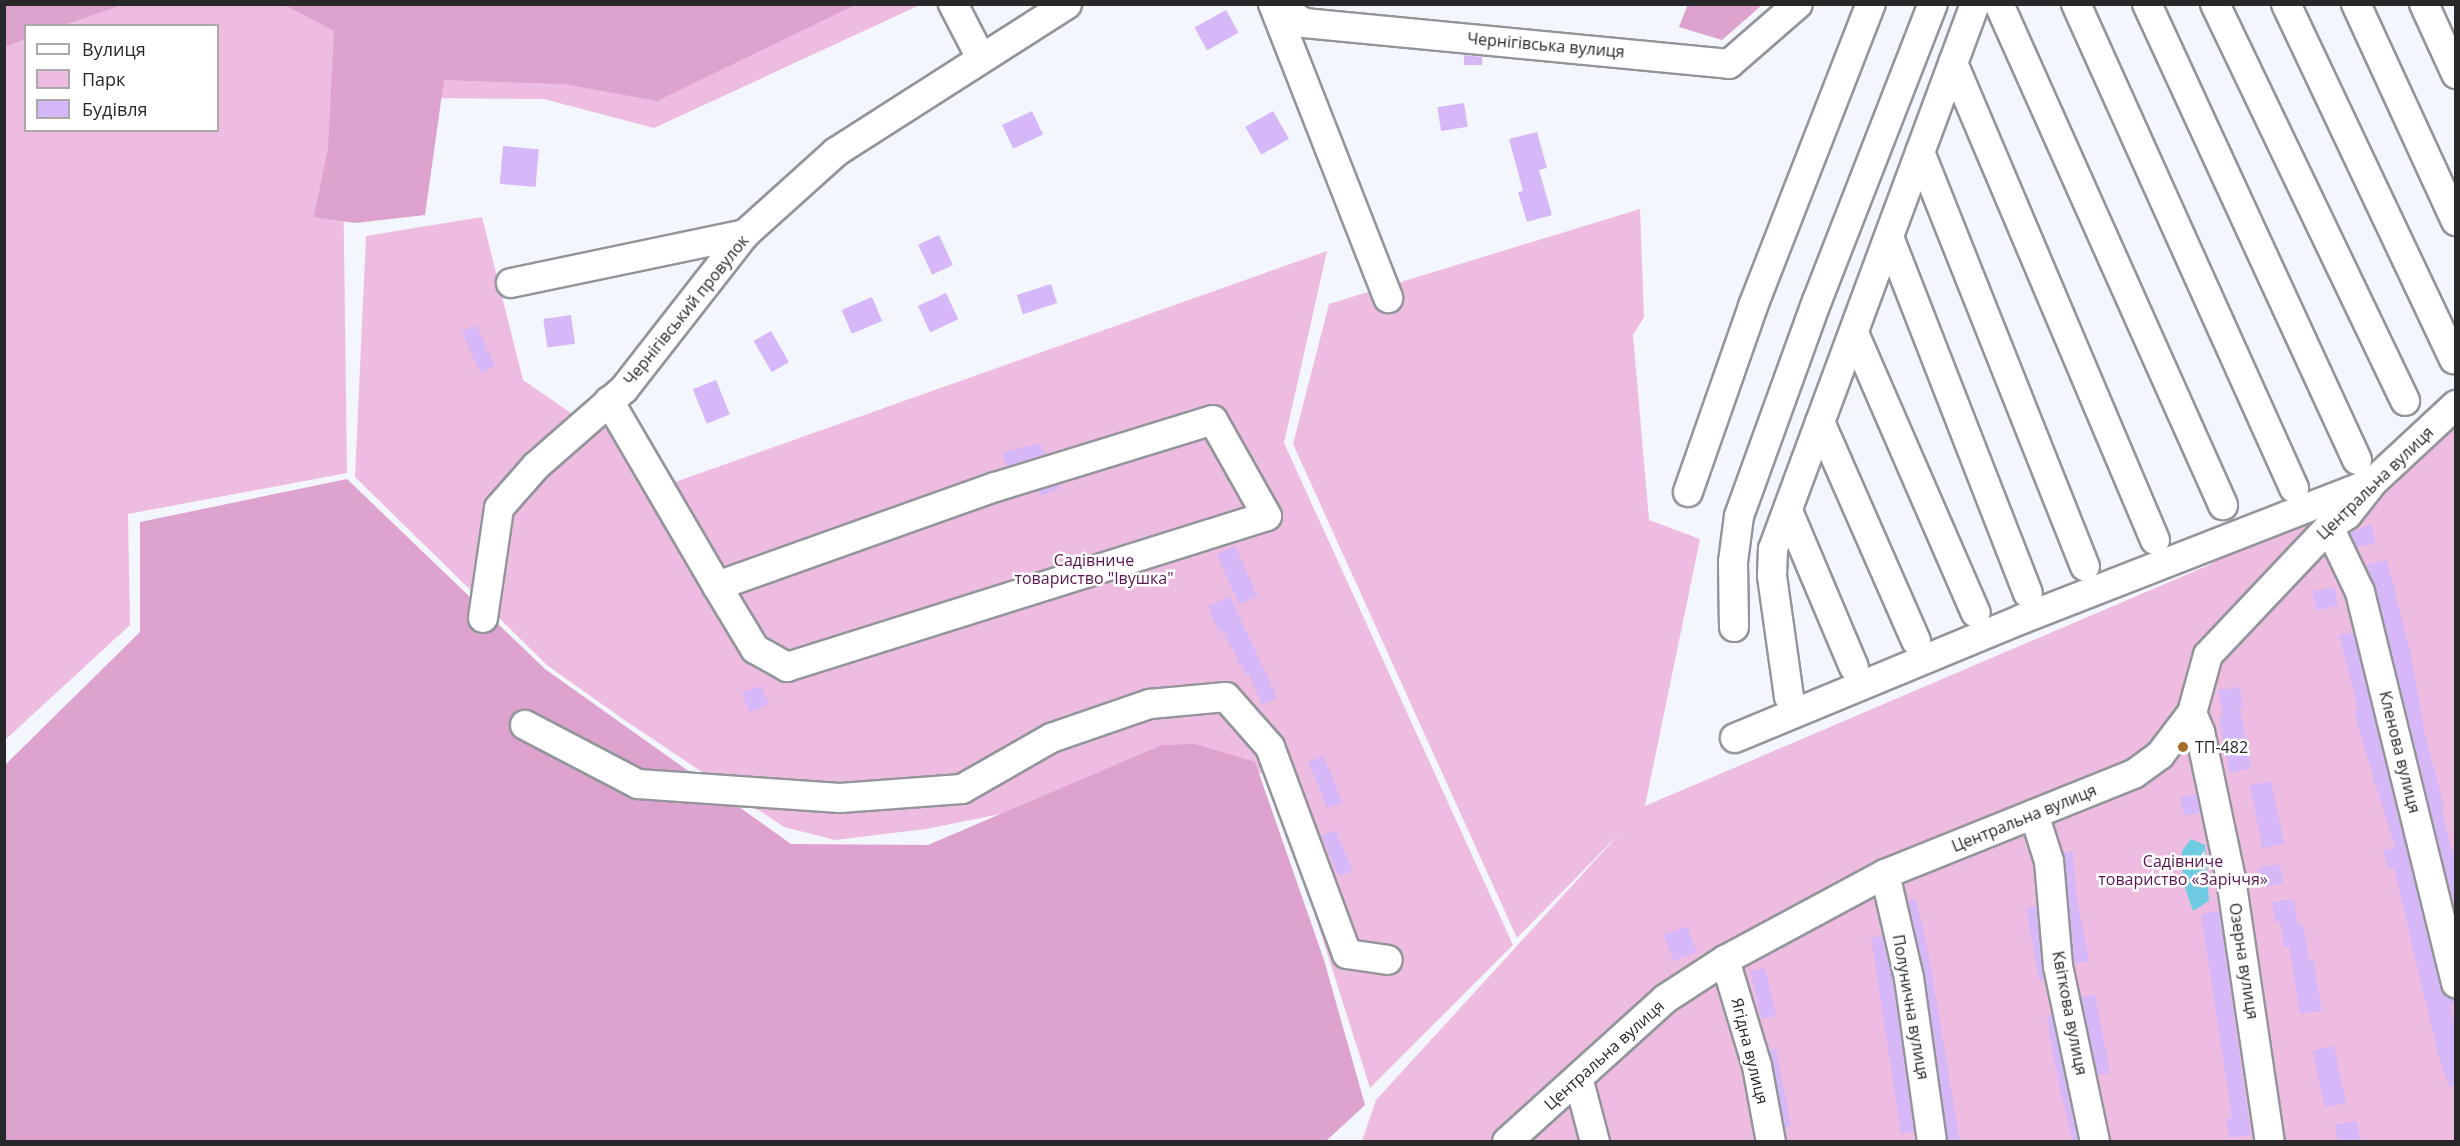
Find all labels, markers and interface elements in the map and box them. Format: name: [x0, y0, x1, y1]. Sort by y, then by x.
legend: [24, 24, 219, 132]
street label: Чернігівська вулиця: [1466, 29, 1626, 61]
text: Вулиця: [82, 37, 146, 61]
text: Парк: [82, 67, 125, 91]
text: Будівля: [82, 97, 148, 121]
street label: Чернігівський провулок: [620, 231, 752, 389]
street label: Центральна вулиця: [2313, 423, 2437, 543]
park label: Садівниче товариство "Івушка": [1014, 550, 1174, 588]
street label: Кленова вулиця: [2376, 689, 2424, 815]
place label: ТП-482: [2195, 737, 2248, 757]
marker: ТП-482: [2176, 740, 2190, 754]
street label: Центральна вулиця: [1949, 780, 2099, 856]
park label: Садівниче товариство «Заріччя»: [2098, 851, 2268, 889]
street label: Озерна вулиця: [2225, 901, 2263, 1021]
street label: Полунична вулиця: [1889, 933, 1933, 1081]
street label: Квіткова вулиця: [2049, 949, 2091, 1077]
street label: Центральна вулиця: [1540, 996, 1668, 1114]
street label: Ягідна вулиця: [1728, 996, 1772, 1106]

